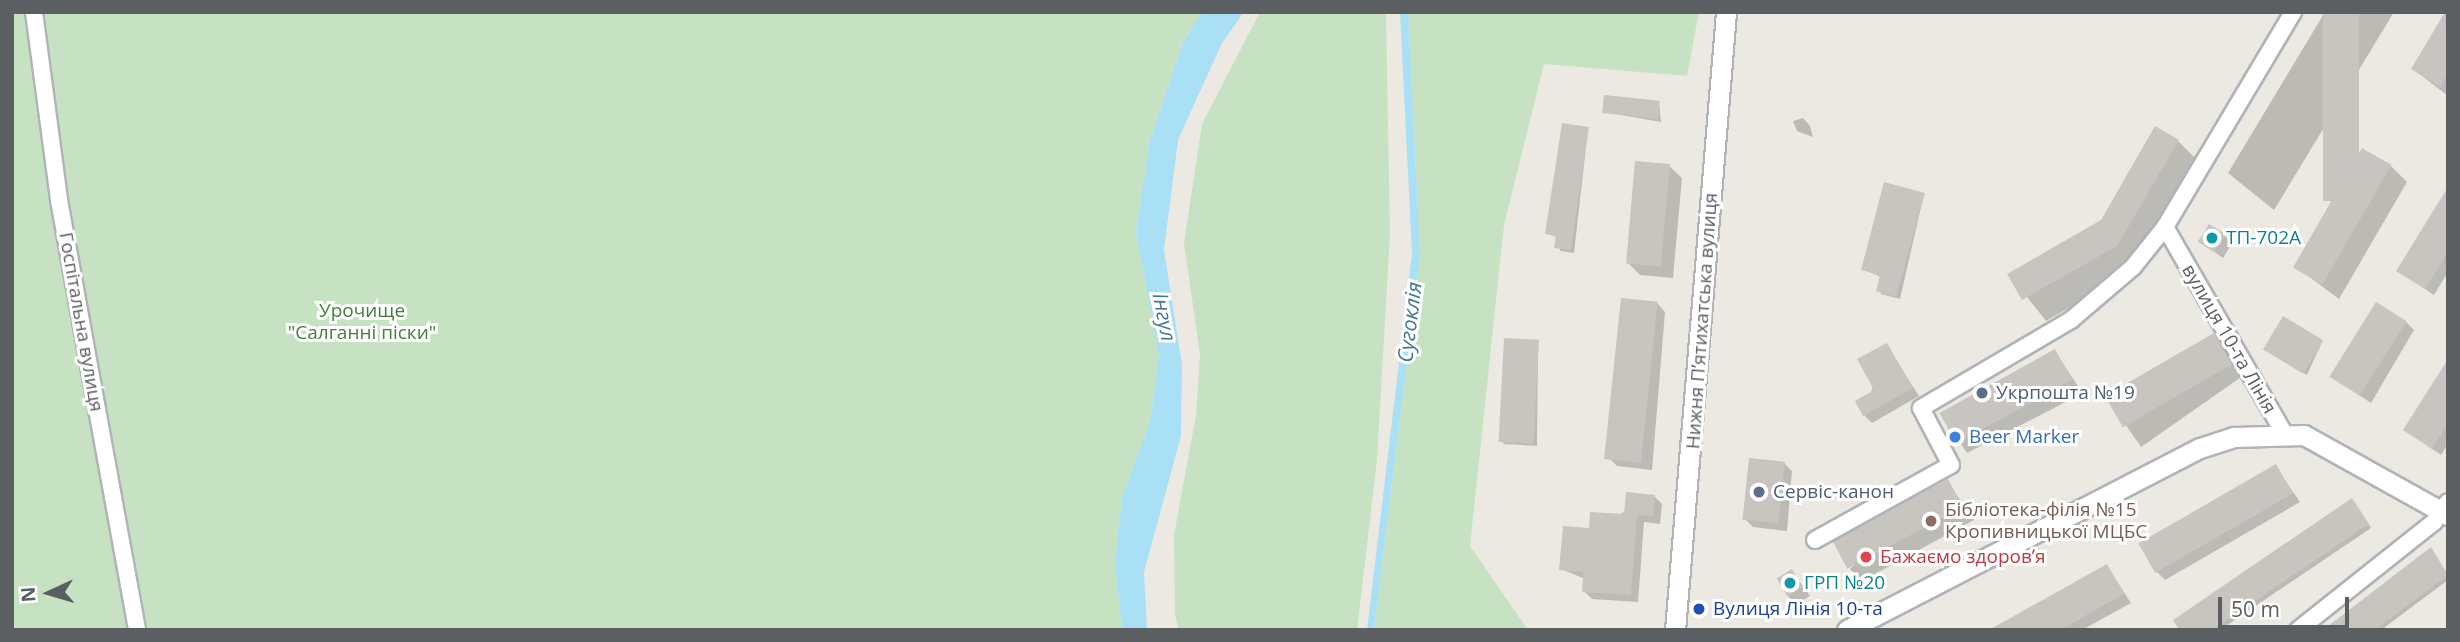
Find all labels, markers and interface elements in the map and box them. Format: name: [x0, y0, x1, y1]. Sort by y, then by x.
street label: Нижня Пʼятихатська вулиця: [1682, 192, 1722, 450]
place label: ТП-702А: [2226, 227, 2301, 249]
street label: Госпітальна вулиця: [54, 230, 108, 414]
marker: ТП-702А: [2204, 230, 2220, 246]
street label: вулиця 10-та Лінія: [2177, 260, 2281, 418]
water label: Сугоклія: [1392, 280, 1426, 364]
water label: Інгул: [1148, 291, 1182, 343]
park label: Урочище "Салганні піски": [288, 300, 436, 344]
place label: Укрпошта №19: [1996, 382, 2135, 404]
marker: Укрпошта №19: [1974, 385, 1990, 401]
place label: Beer Marker: [1969, 426, 2079, 448]
marker: Beer Marker: [1947, 429, 1963, 445]
place label: Сервіс-канон: [1773, 481, 1894, 503]
marker: Сервіс-канон: [1751, 484, 1767, 500]
place label: Бібліотека-філія №15 Кропивницької МЦБС: [1945, 499, 2147, 543]
marker: Бібліотека-філія №15 Кропивницької МЦБС: [1923, 513, 1939, 529]
place label: Бажаємо здоровʼя: [1880, 546, 2046, 568]
marker: Бажаємо здоровʼя: [1858, 549, 1874, 565]
north arrow: [14, 558, 84, 628]
place label: ГРП №20: [1804, 572, 1885, 594]
marker: ГРП №20: [1782, 575, 1798, 591]
scale bar: [2222, 582, 2353, 626]
text: N: [15, 586, 42, 603]
text: 50 m: [2231, 595, 2280, 623]
place label: Вулиця Лінія 10-та: [1713, 598, 1883, 620]
marker: Вулиця Лінія 10-та: [1691, 601, 1707, 617]

